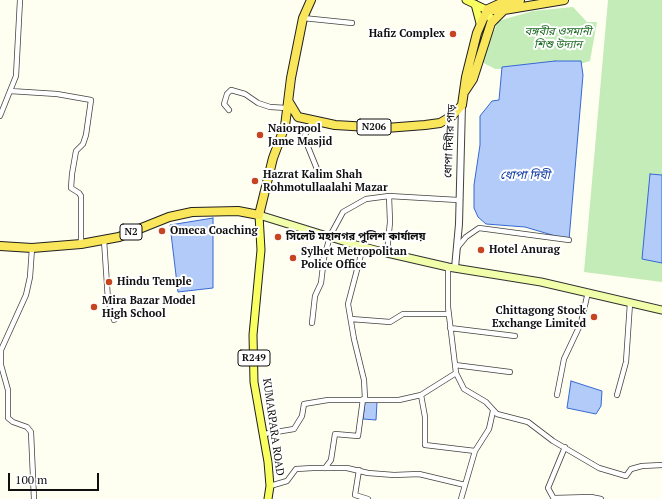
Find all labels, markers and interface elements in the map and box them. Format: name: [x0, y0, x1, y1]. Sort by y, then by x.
park label: বঙ্গবীর ওসমানী শিশু উদ্যান: [524, 25, 592, 51]
place label: Hafiz Complex: [369, 27, 445, 41]
marker: Hafiz Complex: [448, 29, 458, 39]
street label: ধোপা দিঘীর পাড়: [441, 104, 459, 178]
road number: N206: [357, 119, 391, 135]
place label: Naiorpool Jame Masjid: [268, 122, 332, 148]
marker: Naiorpool Jame Masjid: [255, 130, 265, 140]
place label: Hazrat Kalim Shah Rohmotullaalahi Mazar: [263, 168, 388, 194]
water label: ধোপা দিঘী: [500, 169, 550, 183]
marker: Hazrat Kalim Shah Rohmotullaalahi Mazar: [250, 176, 260, 186]
road number: N2: [120, 224, 142, 240]
place label: Omeca Coaching: [170, 224, 258, 238]
marker: Omeca Coaching: [157, 226, 167, 236]
place label: সিলেট মহানগর পুলিশ কার্যালয়: [286, 230, 425, 244]
marker: সিলেট মহানগর পুলিশ কার্যালয়: [273, 232, 283, 242]
place label: Hotel Anurag: [489, 243, 560, 257]
place label: Sylhet Metropolitan Police Office: [301, 245, 407, 271]
marker: Hotel Anurag: [476, 245, 486, 255]
marker: Sylhet Metropolitan Police Office: [288, 253, 298, 263]
place label: Hindu Temple: [117, 275, 192, 289]
marker: Hindu Temple: [104, 277, 114, 287]
place label: Mira Bazar Model High School: [102, 294, 195, 320]
marker: Mira Bazar Model High School: [89, 302, 99, 312]
place label: Chittagong Stock Exchange Limited: [492, 304, 586, 330]
marker: Chittagong Stock Exchange Limited: [589, 312, 599, 322]
road number: R249: [238, 350, 270, 366]
street label: KUMARPARA ROAD: [260, 377, 286, 477]
scale bar: [10, 465, 101, 491]
text: 100 m: [15, 472, 47, 487]

